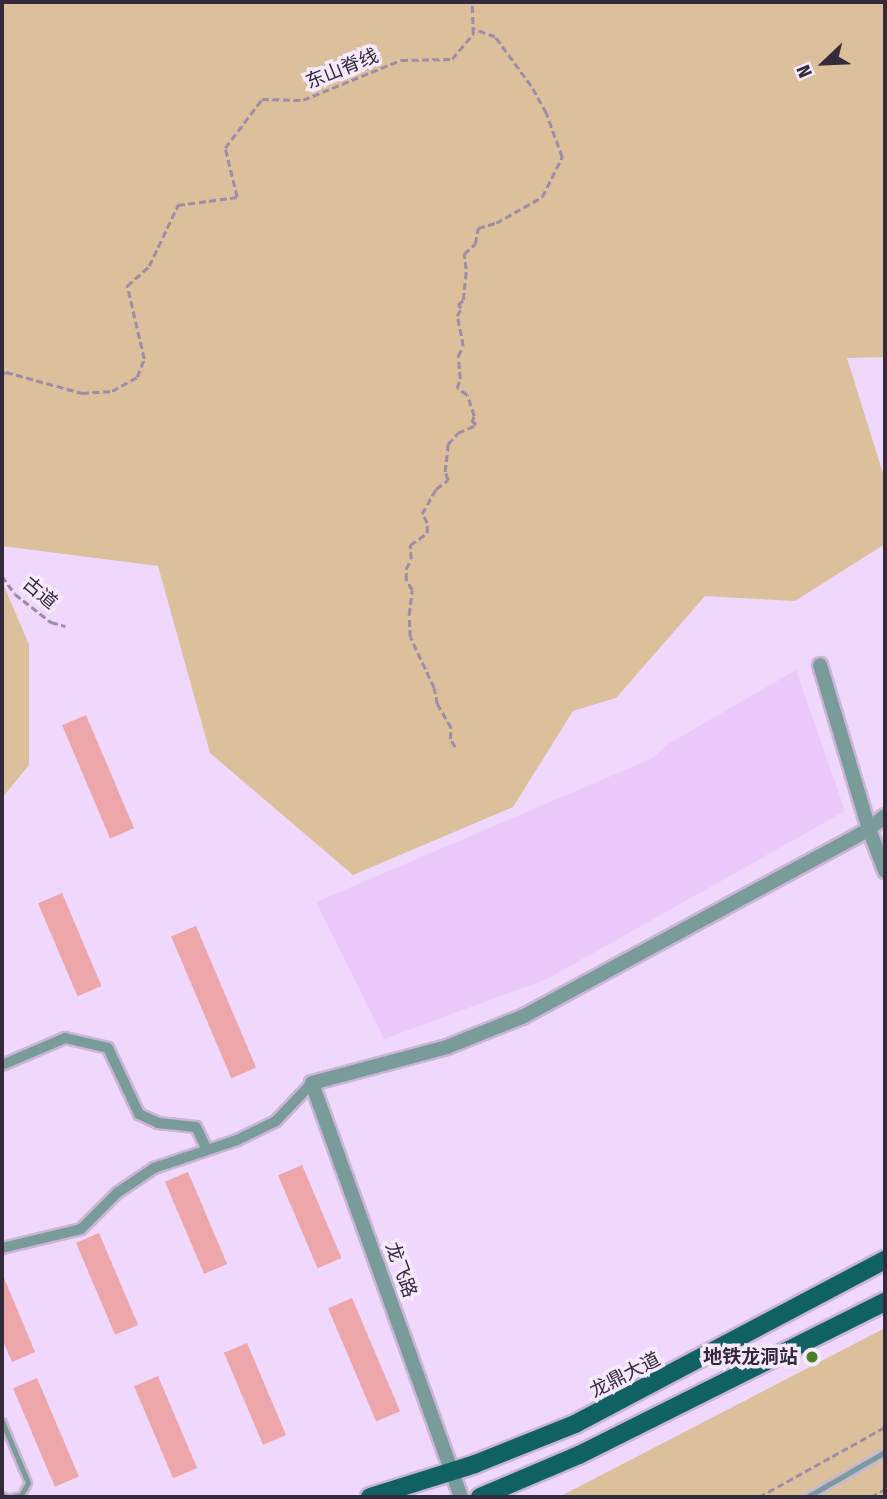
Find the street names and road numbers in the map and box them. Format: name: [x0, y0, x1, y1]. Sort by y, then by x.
street label: 东山脊线: [302, 44, 382, 94]
street label: 古道: [18, 572, 62, 614]
street label: 龙飞路: [381, 1239, 421, 1301]
street label: 龙鼎大道: [586, 1348, 664, 1402]

